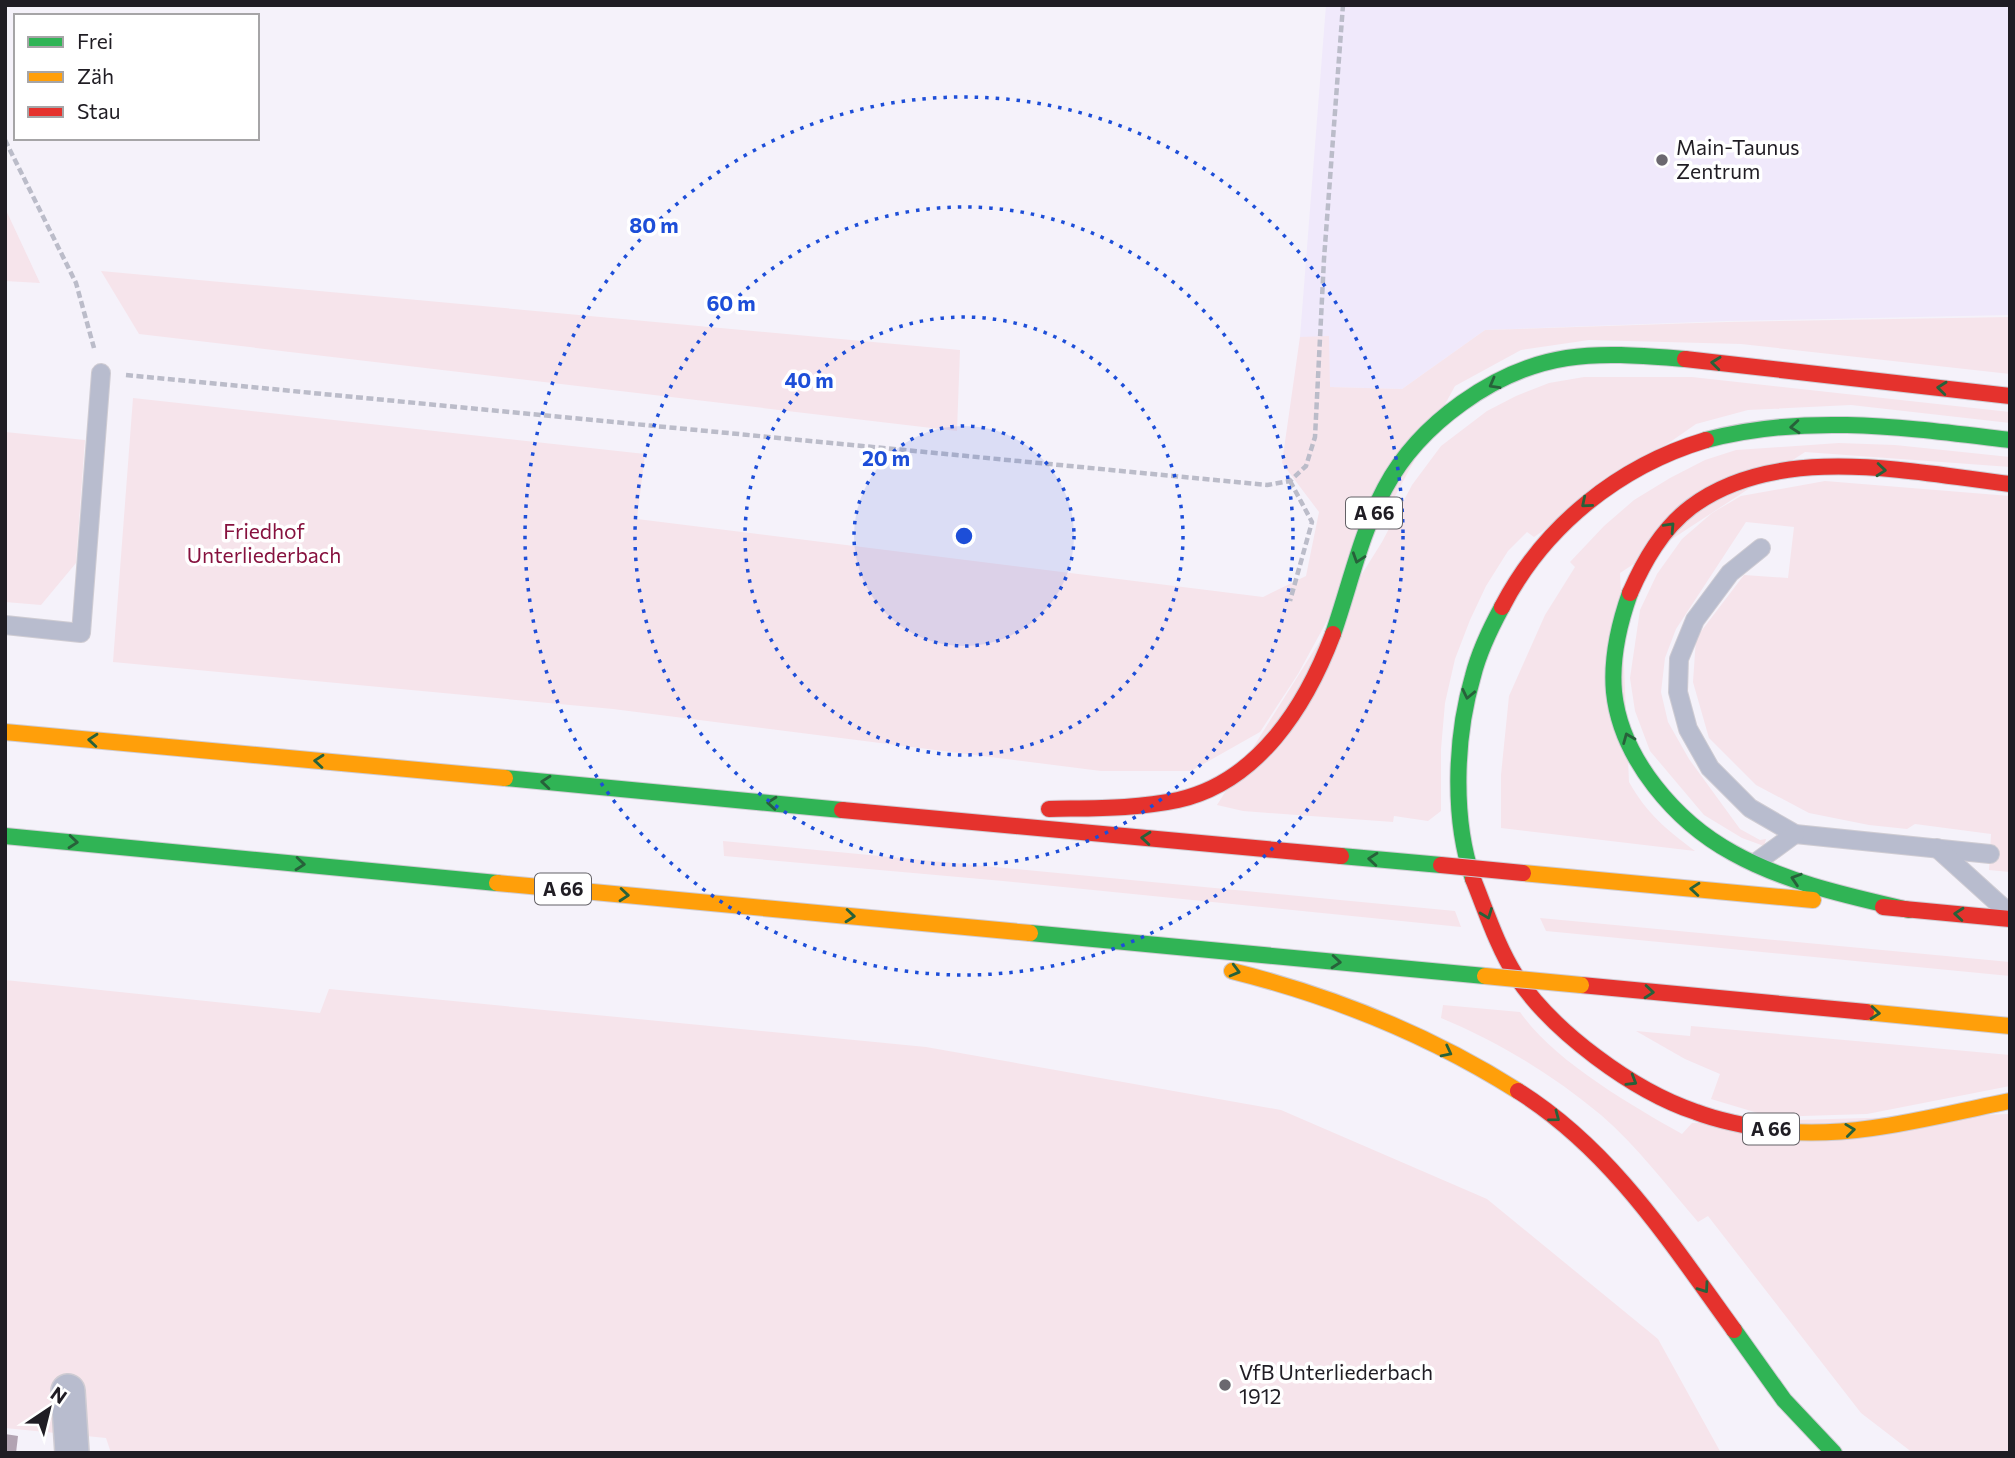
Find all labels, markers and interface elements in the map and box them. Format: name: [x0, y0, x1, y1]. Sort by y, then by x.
legend: [14, 14, 259, 140]
text: Frei: [77, 28, 113, 53]
text: Zäh: [77, 63, 114, 88]
text: Stau: [77, 98, 120, 123]
place label: Main-Taunus Zentrum: [1676, 134, 1800, 183]
marker: Main-Taunus Zentrum: [1654, 152, 1670, 168]
text: 80 m: [629, 212, 679, 237]
text: 60 m: [706, 290, 756, 315]
one-way arrow: [1710, 355, 1722, 370]
text: 40 m: [784, 367, 834, 392]
one-way arrow: [1488, 376, 1501, 389]
one-way arrow: [1936, 381, 1947, 396]
one-way arrow: [1790, 419, 1801, 434]
text: 20 m: [862, 445, 910, 470]
one-way arrow: [1876, 462, 1887, 477]
one-way arrow: [1581, 495, 1594, 507]
road number: A 66: [1346, 498, 1402, 528]
park label: Friedhof Unterliederbach: [187, 518, 341, 567]
one-way arrow: [1662, 522, 1675, 535]
centre of rings: [952, 524, 976, 548]
one-way arrow: [1352, 552, 1367, 564]
one-way arrow: [1462, 688, 1477, 700]
one-way arrow: [87, 733, 98, 748]
one-way arrow: [1622, 733, 1636, 746]
one-way arrow: [313, 754, 324, 769]
one-way arrow: [540, 775, 551, 790]
one-way arrow: [766, 796, 777, 811]
one-way arrow: [1140, 831, 1151, 846]
one-way arrow: [68, 834, 79, 849]
one-way arrow: [1367, 852, 1378, 867]
one-way arrow: [294, 856, 305, 871]
one-way arrow: [1790, 873, 1802, 888]
road number: A 66: [535, 874, 591, 904]
one-way arrow: [1689, 882, 1700, 897]
one-way arrow: [618, 887, 630, 902]
one-way arrow: [1954, 907, 1965, 922]
one-way arrow: [845, 908, 856, 923]
one-way arrow: [1479, 908, 1493, 920]
one-way arrow: [1331, 954, 1342, 969]
one-way arrow: [1229, 963, 1241, 978]
one-way arrow: [1643, 984, 1655, 999]
one-way arrow: [1870, 1005, 1881, 1020]
one-way arrow: [1440, 1043, 1452, 1057]
one-way arrow: [1625, 1073, 1638, 1086]
one-way arrow: [1547, 1109, 1560, 1121]
road number: A 66: [1743, 1114, 1799, 1144]
one-way arrow: [1844, 1123, 1856, 1138]
one-way arrow: [1696, 1280, 1708, 1293]
place label: VfB Unterliederbach 1912: [1239, 1359, 1433, 1408]
north arrow: [14, 1374, 84, 1444]
marker: VfB Unterliederbach 1912: [1217, 1377, 1233, 1393]
text: N: [47, 1381, 71, 1408]

